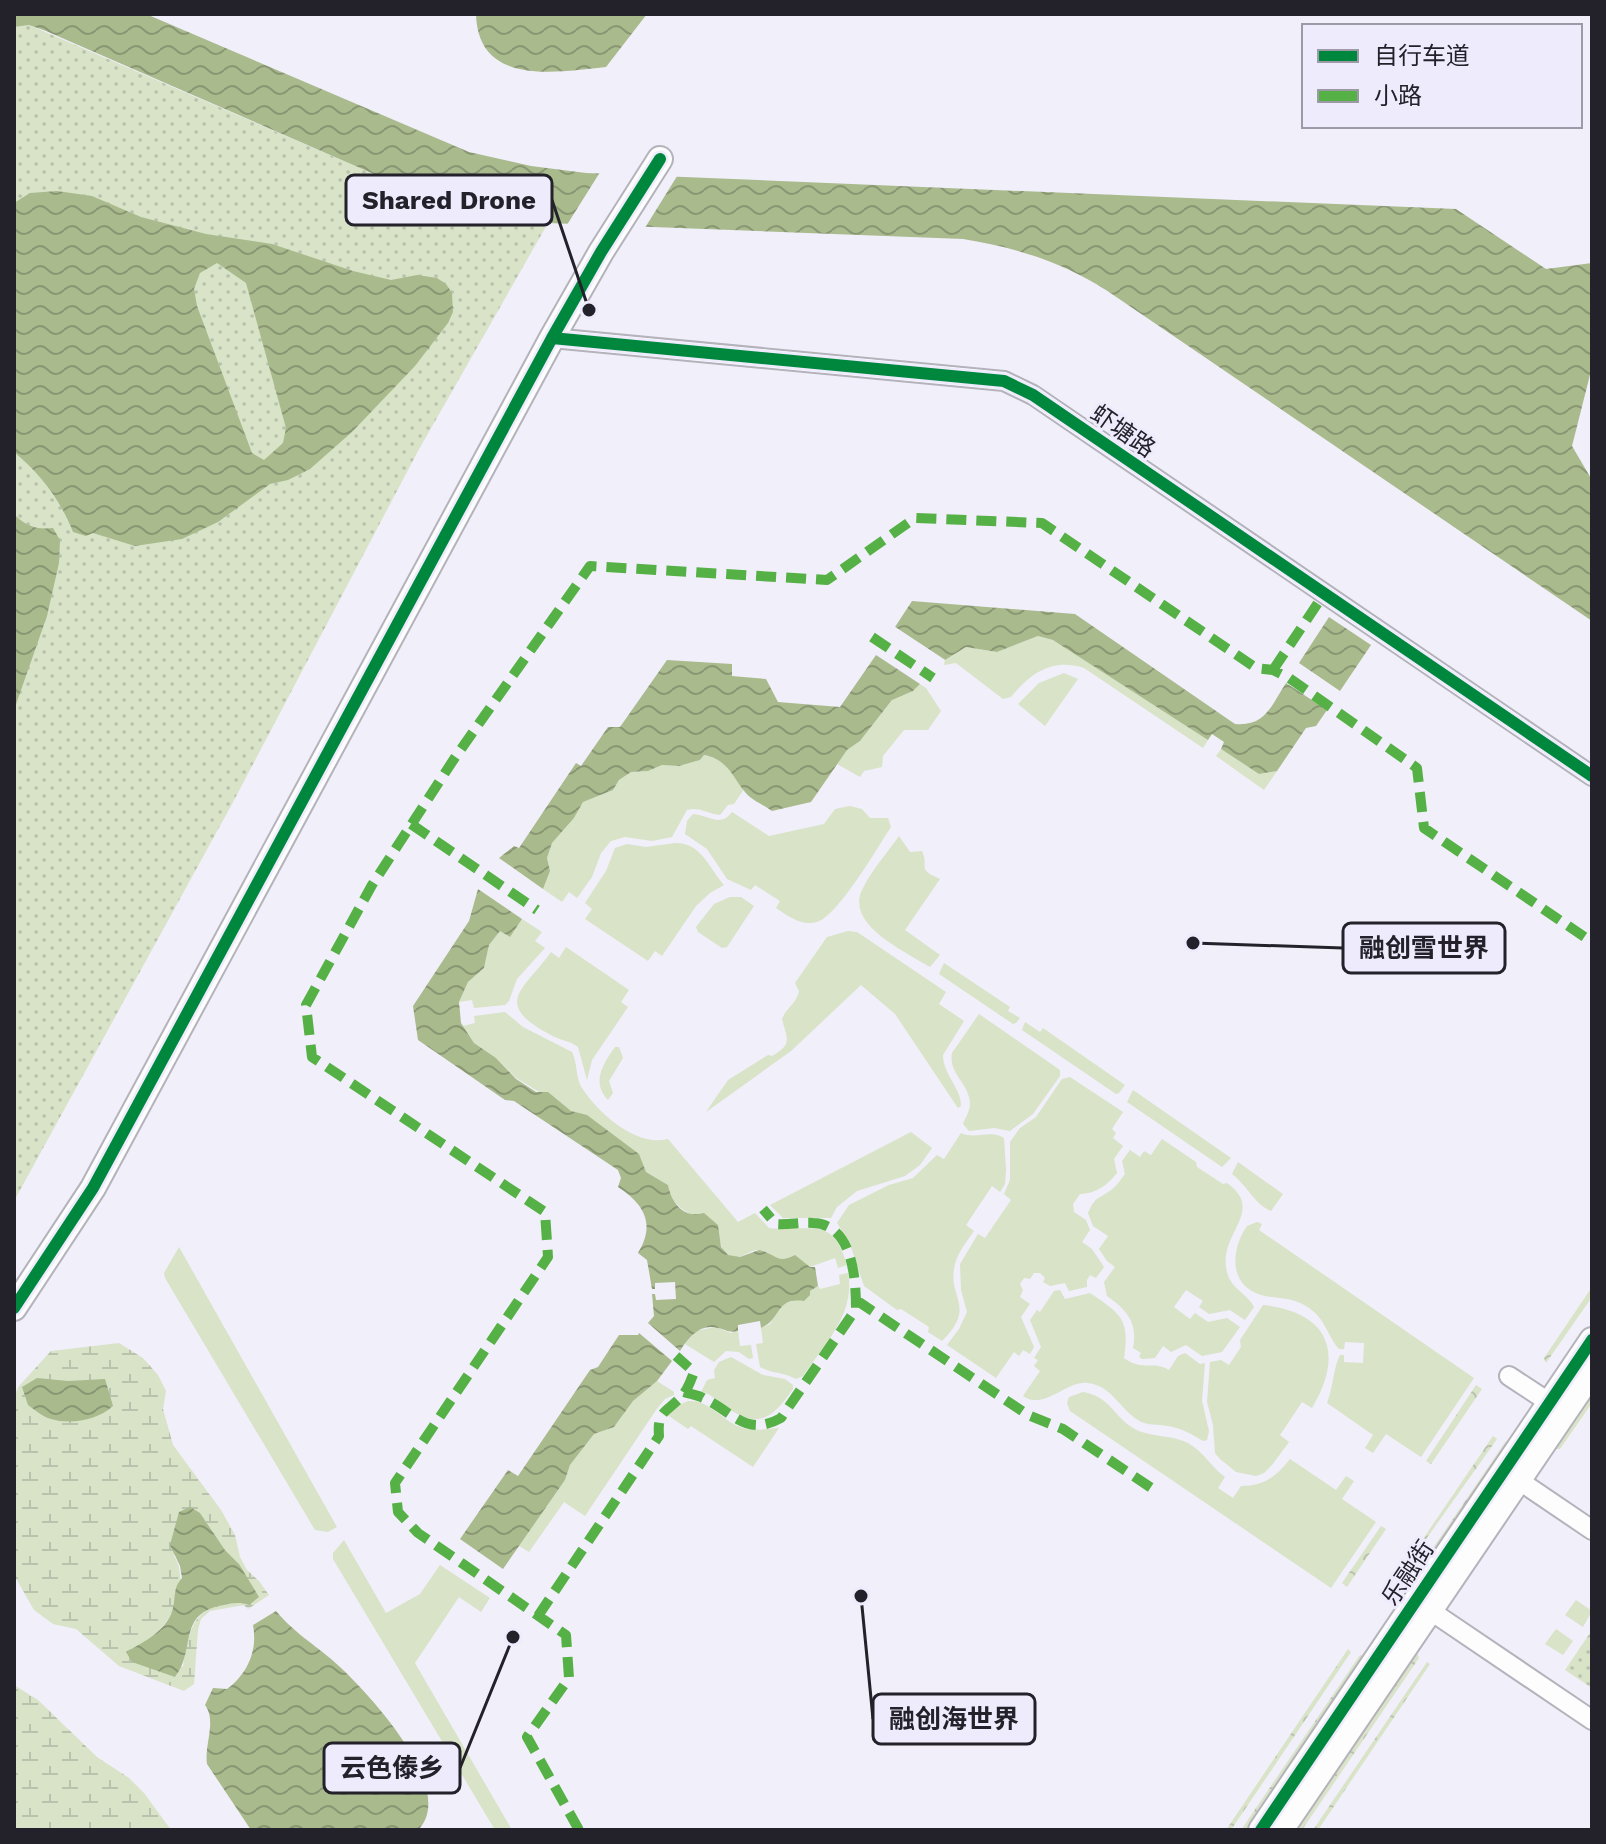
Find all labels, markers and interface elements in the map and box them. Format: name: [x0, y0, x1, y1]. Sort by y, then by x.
legend: [1302, 24, 1582, 128]
text: 自行车道: [1374, 42, 1470, 70]
text: 小路: [1374, 82, 1422, 110]
callout: Shared Drone: [346, 175, 552, 225]
text: Shared Drone: [362, 185, 536, 215]
street label: 虾塘路: [1085, 399, 1161, 463]
callout: 融创雪世界: [1343, 923, 1505, 973]
text: 融创雪世界: [1359, 933, 1489, 963]
street label: 乐融街: [1376, 1535, 1440, 1611]
callout: 融创海世界: [873, 1694, 1035, 1744]
text: 融创海世界: [889, 1704, 1019, 1734]
callout: 云色傣乡: [324, 1743, 460, 1793]
text: 云色傣乡: [340, 1753, 444, 1783]

